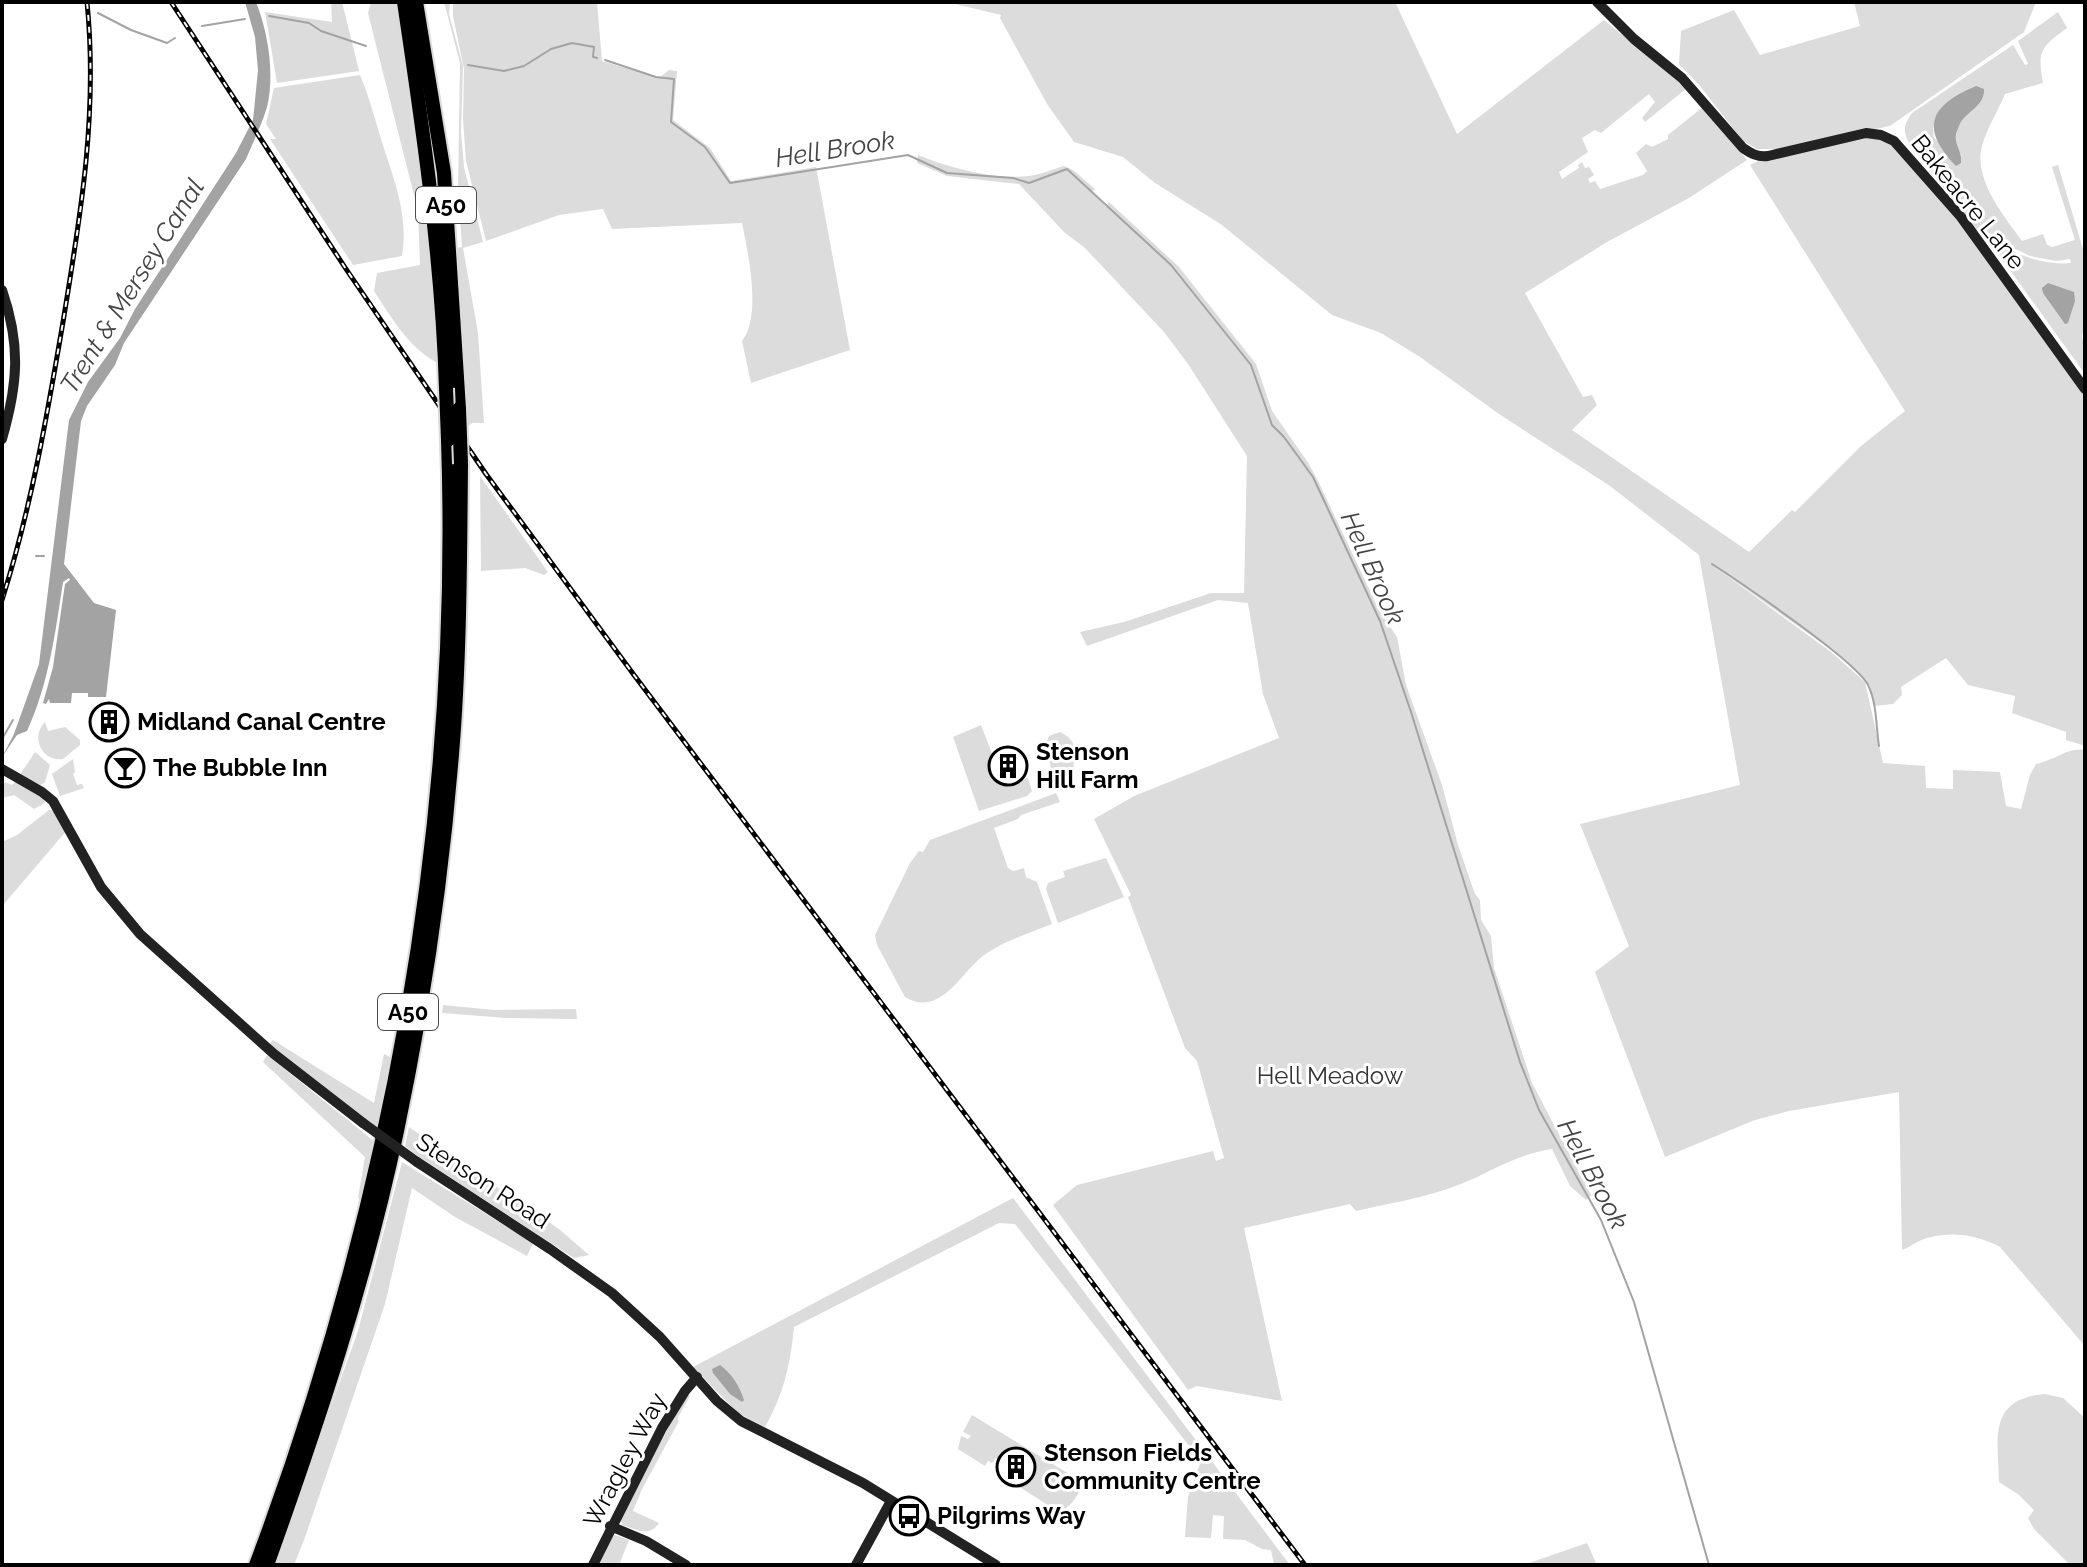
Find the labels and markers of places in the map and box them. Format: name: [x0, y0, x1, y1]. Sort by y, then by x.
building icon: Midland Canal Centre: [88, 701, 130, 743]
place label: Midland Canal Centre: [137, 707, 386, 736]
place label: Stenson Hill Farm: [1036, 737, 1138, 794]
building icon: Stenson Hill Farm: [987, 745, 1029, 787]
bar icon: The Bubble Inn: [104, 747, 146, 789]
place label: The Bubble Inn: [153, 753, 328, 782]
place label: Stenson Fields Community Centre: [1044, 1438, 1261, 1495]
building icon: Stenson Fields Community Centre: [995, 1446, 1037, 1488]
bus stop icon: Pilgrims Way: [888, 1495, 930, 1537]
place label: Pilgrims Way: [937, 1501, 1086, 1530]

